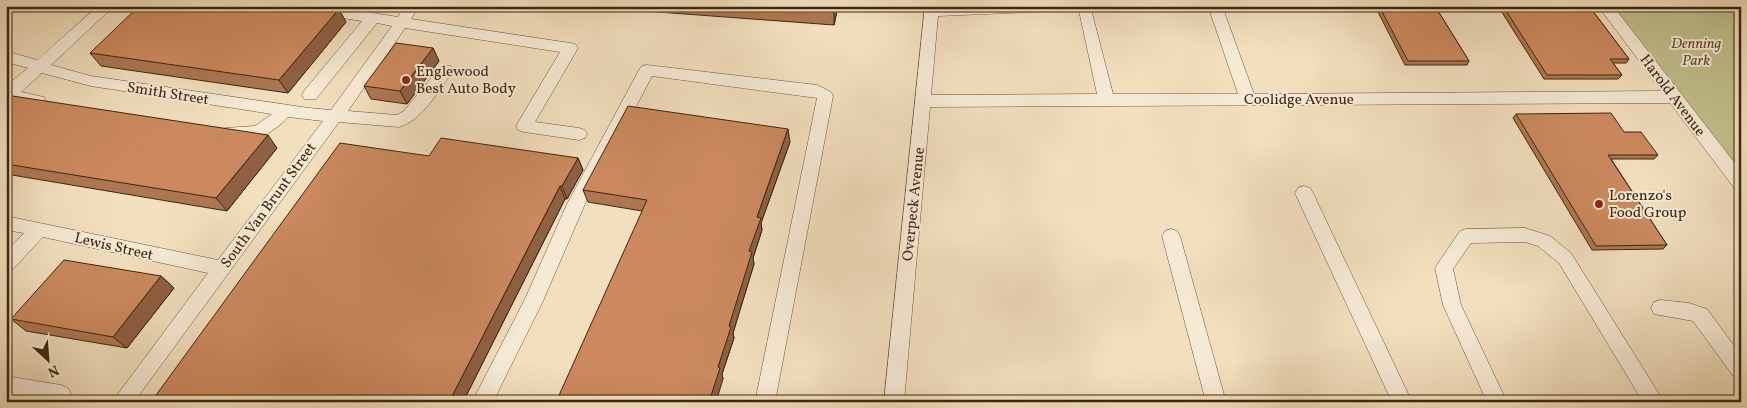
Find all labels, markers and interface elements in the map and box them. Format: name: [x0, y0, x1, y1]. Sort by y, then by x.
park label: Denning Park: [1671, 34, 1721, 72]
street label: Harold Avenue: [1634, 50, 1710, 141]
place label: Englewood Best Auto Body: [416, 62, 516, 100]
marker: Englewood Best Auto Body: [400, 74, 412, 86]
street label: Smith Street: [125, 78, 210, 111]
street label: Coolidge Avenue: [1244, 90, 1354, 111]
street label: South Van Brunt Street: [216, 139, 322, 273]
street label: Overpeck Avenue: [898, 146, 931, 262]
place label: Lorenzo's Food Group: [1609, 186, 1686, 224]
marker: Lorenzo's Food Group: [1593, 198, 1605, 210]
street label: Lewis Street: [72, 228, 155, 267]
north arrow: [22, 336, 72, 386]
text: N: [44, 360, 62, 381]

